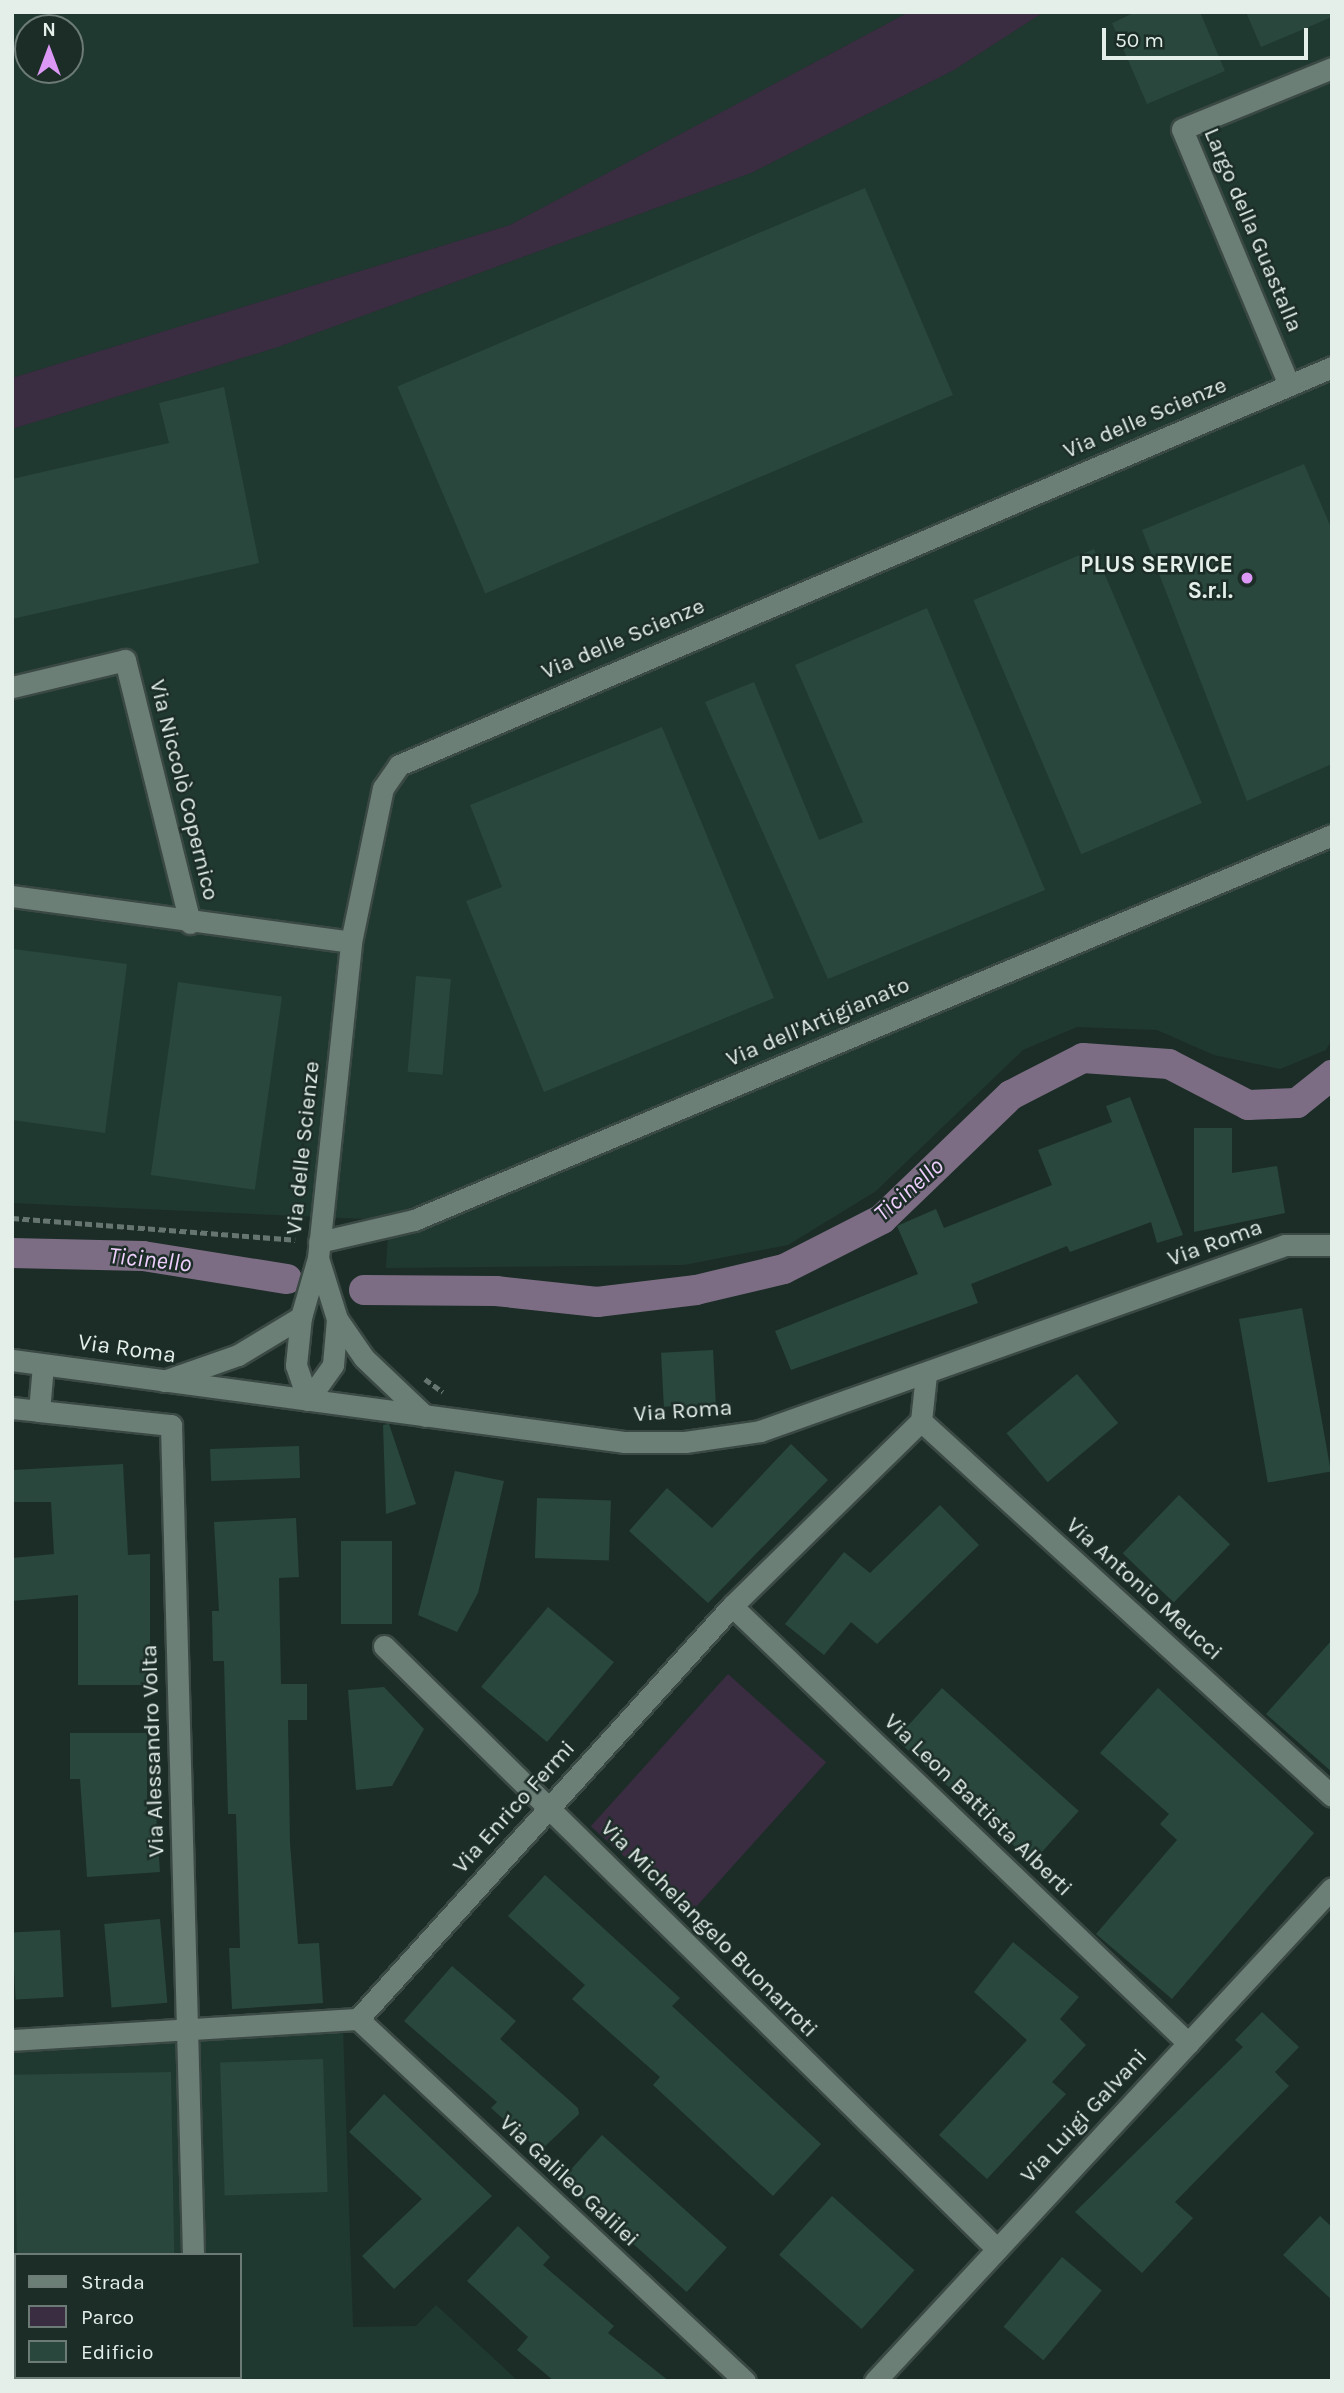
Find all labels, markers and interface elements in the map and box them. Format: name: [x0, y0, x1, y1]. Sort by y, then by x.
north arrow: [14, 14, 84, 84]
scale bar: [1106, 14, 1312, 58]
text: N: [42, 19, 56, 41]
text: 50 m: [1115, 28, 1164, 52]
street label: Largo della Guastalla: [1197, 124, 1309, 336]
street label: Via delle Scienze: [1059, 371, 1231, 465]
place label: PLUS SERVICE S.r.l.: [1080, 551, 1233, 605]
marker: PLUS SERVICE S.r.l.: [1239, 570, 1255, 586]
street label: Via delle Scienze: [537, 592, 709, 686]
street label: Via Niccolò Copernico: [143, 677, 225, 903]
street label: Via dell'Artigianato: [722, 971, 914, 1073]
street label: Via delle Scienze: [280, 1060, 326, 1236]
water label: Ticinello: [868, 1152, 950, 1228]
street label: Via Roma: [1164, 1213, 1266, 1273]
water label: Ticinello: [107, 1241, 193, 1279]
street label: Via Roma: [76, 1328, 178, 1370]
street label: Via Roma: [633, 1394, 733, 1428]
street label: Via Antonio Meucci: [1060, 1512, 1228, 1666]
street label: Via Alessandro Volta: [135, 1644, 171, 1858]
street label: Via Leon Battista Alberti: [878, 1708, 1078, 1902]
street label: Via Enrico Fermi: [447, 1735, 581, 1879]
street label: Via Michelangelo Buonarroti: [595, 1815, 823, 2043]
street label: Via Luigi Galvani: [1015, 2043, 1153, 2189]
street label: Via Galileo Galilei: [493, 2109, 645, 2253]
legend: [14, 2253, 242, 2379]
text: Strada: [81, 2270, 145, 2294]
text: Parco: [81, 2305, 134, 2329]
text: Edificio: [81, 2340, 154, 2364]

